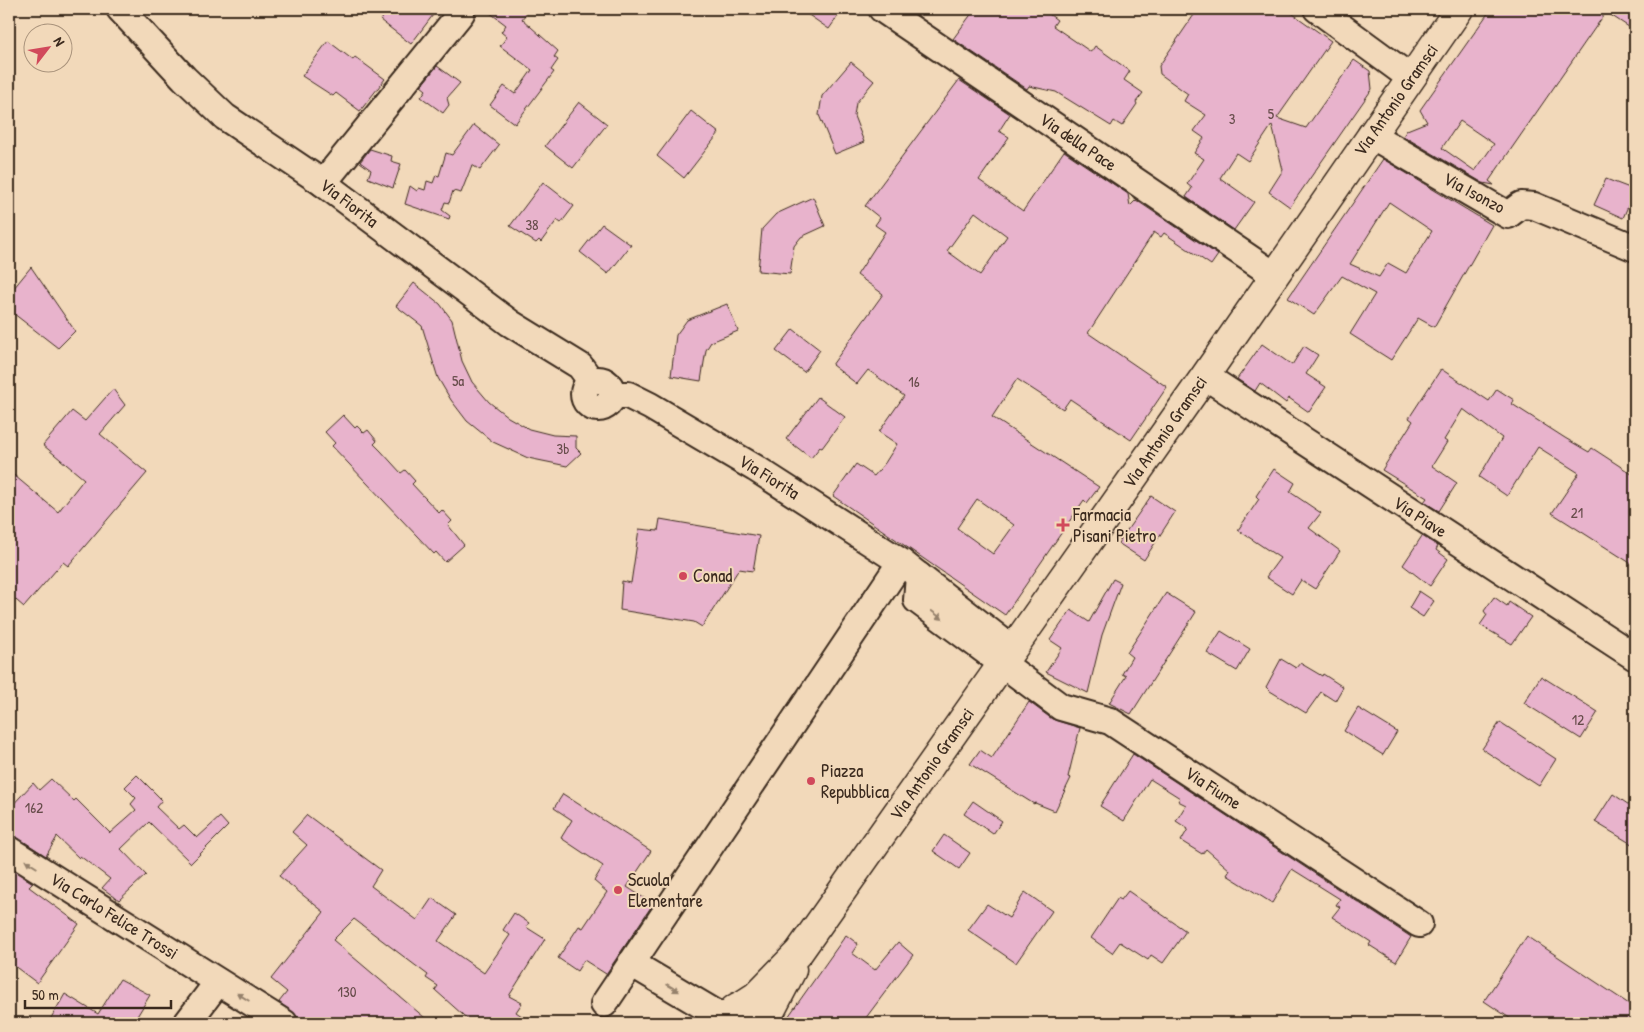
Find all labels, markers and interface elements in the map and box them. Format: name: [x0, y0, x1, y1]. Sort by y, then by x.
north arrow: [22, 22, 72, 72]
text: N: [50, 33, 70, 50]
street label: Via Antonio Gramsci: [1347, 38, 1444, 161]
house number: 5: [1268, 103, 1275, 124]
street label: Via della Pace: [1035, 107, 1122, 177]
house number: 3: [1229, 108, 1236, 129]
street label: Via Isonzo: [1439, 166, 1510, 219]
street label: Via Fiorita: [315, 172, 384, 233]
house number: 38: [525, 214, 539, 235]
house number: 5a: [452, 370, 464, 391]
street label: Via Antonio Gramsci: [1116, 370, 1213, 493]
house number: 16: [908, 371, 920, 392]
house number: 3b: [557, 438, 569, 459]
street label: Via Fiorita: [734, 448, 805, 505]
street label: Via Piave: [1389, 490, 1452, 543]
place label: Farmacia Pisani Pietro: [1072, 502, 1156, 548]
house number: 21: [1571, 502, 1583, 523]
marker: Farmacia Pisani Pietro: [1057, 519, 1069, 531]
place label: Conad: [693, 563, 732, 588]
marker: Conad: [677, 570, 689, 582]
one-way arrow: [930, 610, 944, 620]
street label: Via Antonio Gramsci: [883, 702, 980, 825]
house number: 12: [1572, 709, 1584, 730]
place label: Piazza Repubblica: [821, 758, 889, 804]
street label: Via Fiume: [1180, 760, 1246, 815]
marker: Piazza Repubblica: [805, 775, 817, 787]
house number: 162: [25, 797, 43, 818]
one-way arrow: [25, 859, 38, 869]
street label: Via Carlo Felice Trossi: [45, 866, 183, 965]
place label: Scuola Elementare: [628, 867, 703, 913]
marker: Scuola Elementare: [612, 884, 624, 896]
scale bar: [25, 977, 171, 1009]
house number: 130: [338, 981, 357, 1002]
one-way arrow: [666, 983, 679, 992]
text: 50 m: [32, 984, 59, 1005]
one-way arrow: [236, 993, 250, 1002]

